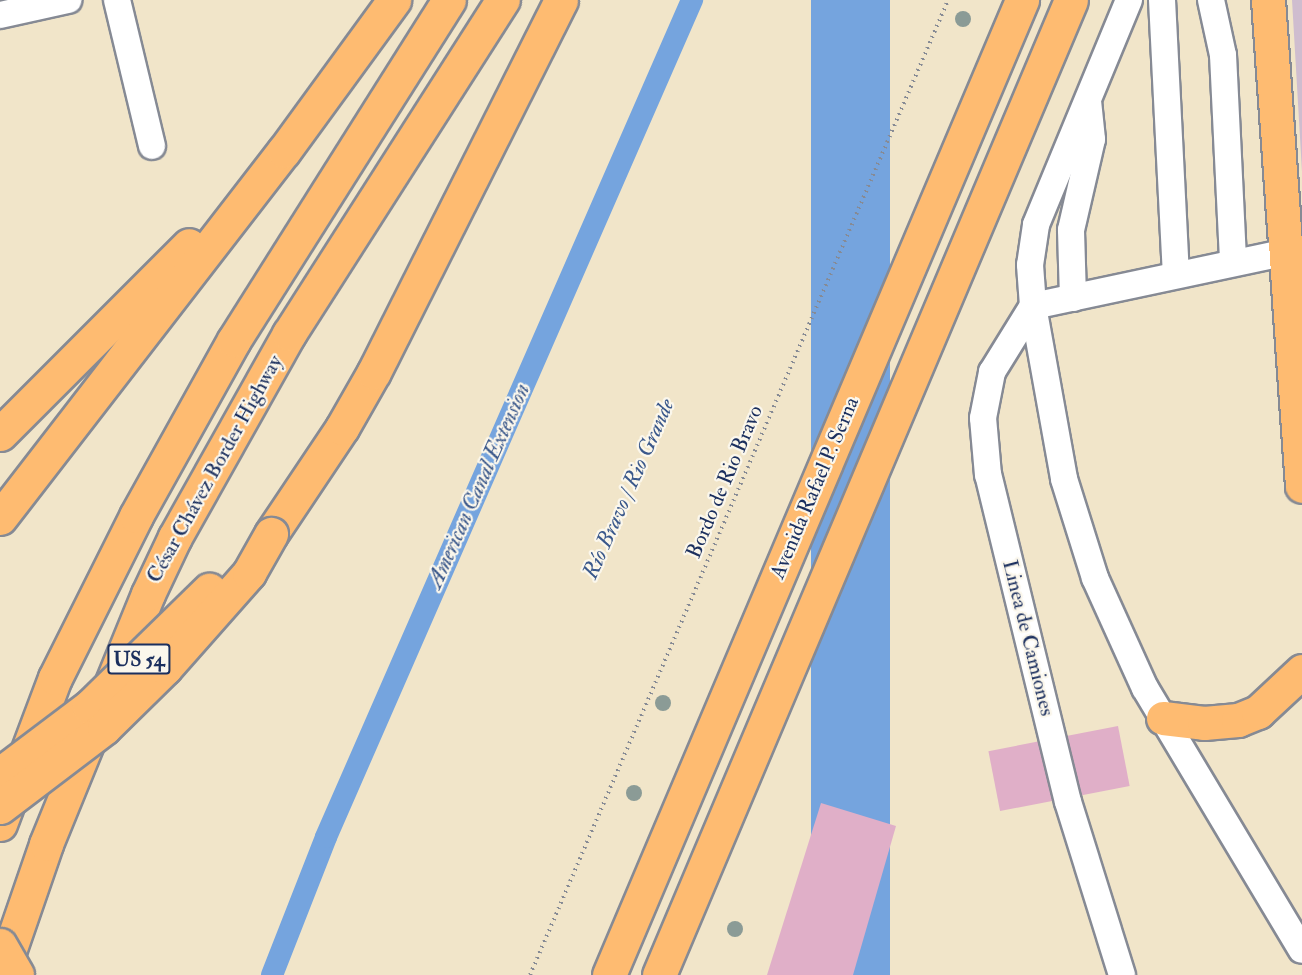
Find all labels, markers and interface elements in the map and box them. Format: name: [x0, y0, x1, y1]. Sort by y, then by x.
street label: César Chávez Border Highway: [142, 351, 288, 587]
water label: American Canal Extension: [422, 380, 536, 592]
street label: Avenida Rafael P. Serna: [765, 393, 865, 583]
water label: Río Bravo / Rio Grande: [577, 395, 681, 583]
street label: Bordo de Rio Bravo: [681, 402, 769, 562]
street label: Linea de Camiones: [996, 558, 1060, 718]
road number: US 54: [106, 642, 172, 676]

